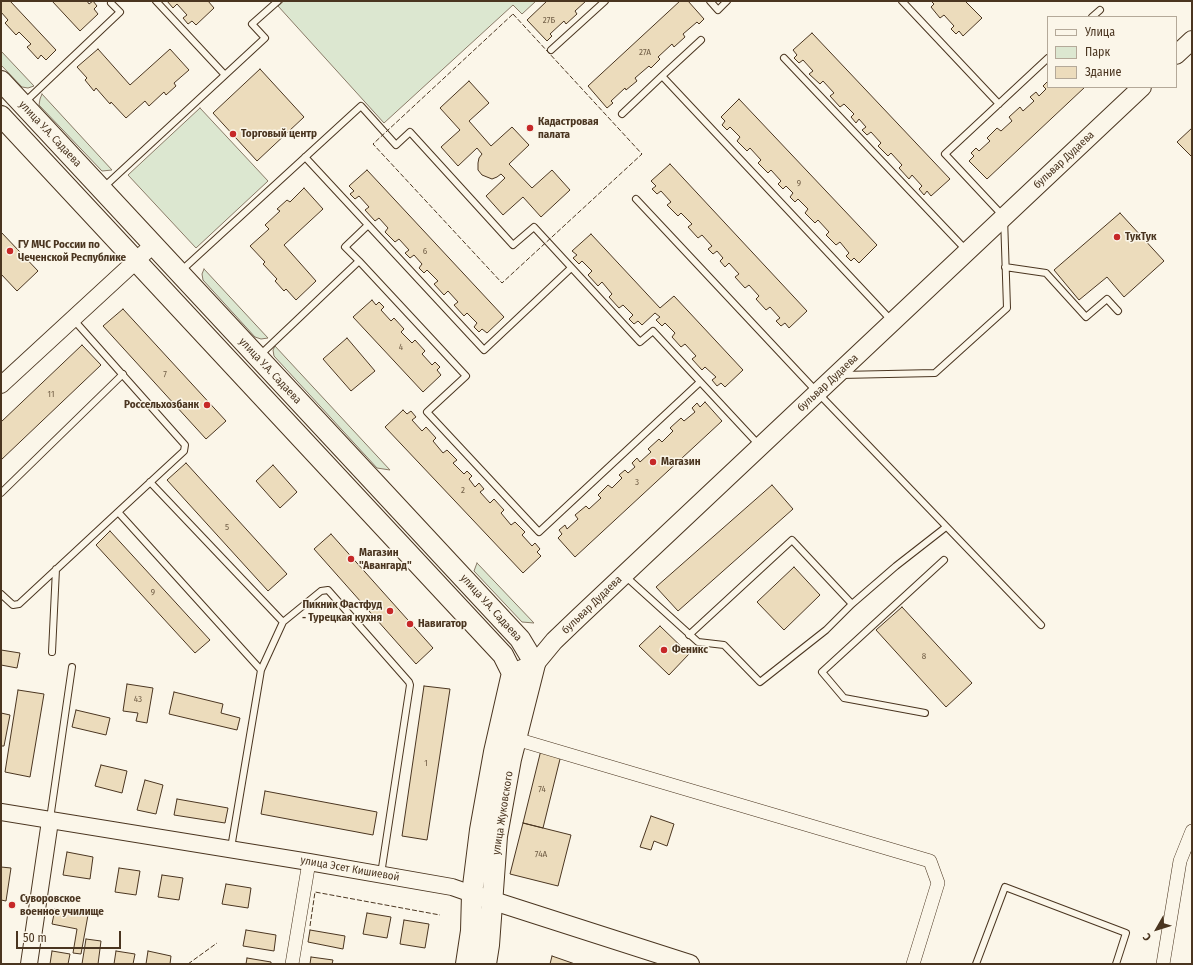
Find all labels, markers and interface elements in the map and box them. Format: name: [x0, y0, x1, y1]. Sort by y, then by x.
house number: 27Б: [543, 15, 555, 25]
legend: [1047, 16, 1177, 88]
text: Улица: [1085, 25, 1115, 39]
text: Парк: [1085, 45, 1110, 59]
house number: 27А: [639, 47, 651, 57]
text: Здание: [1085, 65, 1121, 79]
street label: улица У.А. Садаева: [16, 98, 84, 170]
place label: Кадастровая палата: [538, 115, 599, 141]
marker: Кадастровая палата: [525, 123, 535, 133]
place label: Торговый центр: [241, 127, 317, 141]
street label: бульвар Дудаева: [1031, 128, 1097, 192]
marker: Торговый центр: [228, 129, 238, 139]
house number: 9: [797, 178, 801, 188]
place label: ТукТук: [1125, 230, 1156, 244]
marker: ТукТук: [1112, 232, 1122, 242]
place label: ГУ МЧС России по Чеченской Республике: [18, 238, 126, 264]
marker: ГУ МЧС России по Чеченской Республике: [5, 246, 15, 256]
house number: 6: [423, 246, 427, 256]
street label: улица У.А. Садаева: [236, 335, 304, 407]
house number: 4: [399, 342, 403, 352]
street label: бульвар Дудаева: [795, 351, 861, 415]
house number: 7: [163, 369, 167, 379]
house number: 11: [48, 389, 54, 399]
place label: Россельхозбанк: [124, 398, 199, 412]
marker: Россельхозбанк: [202, 400, 212, 410]
place label: Магазин: [661, 455, 700, 469]
marker: Магазин: [648, 457, 658, 467]
house number: 3: [635, 477, 639, 487]
house number: 2: [461, 485, 465, 495]
house number: 5: [225, 522, 229, 532]
place label: Магазин "Авангард": [359, 546, 412, 572]
marker: Магазин "Авангард": [346, 554, 356, 564]
street label: улица У.А. Садаева: [457, 572, 525, 644]
street label: бульвар Дудаева: [559, 573, 625, 637]
house number: 9: [151, 587, 155, 597]
place label: Пикник Фастфуд - Турецкая кухня: [302, 598, 382, 624]
marker: Пикник Фастфуд - Турецкая кухня: [385, 606, 395, 616]
place label: Навигатор: [418, 617, 467, 631]
marker: Навигатор: [405, 619, 415, 629]
place label: Феникс: [672, 643, 708, 657]
marker: Феникс: [659, 645, 669, 655]
house number: 8: [922, 651, 926, 661]
house number: 43: [134, 694, 142, 704]
house number: 1: [424, 758, 428, 768]
street label: улица Жуковского: [490, 770, 516, 856]
house number: 74: [538, 784, 546, 794]
house number: 74А: [535, 849, 547, 859]
street label: улица Эсет Кишиевой: [299, 854, 401, 884]
place label: Суворовское военное училище: [20, 892, 104, 918]
marker: Суворовское военное училище: [7, 900, 17, 910]
north arrow: [1137, 909, 1177, 949]
scale bar: [18, 923, 123, 949]
text: 50 m: [23, 931, 47, 945]
text: С: [1140, 931, 1154, 943]

